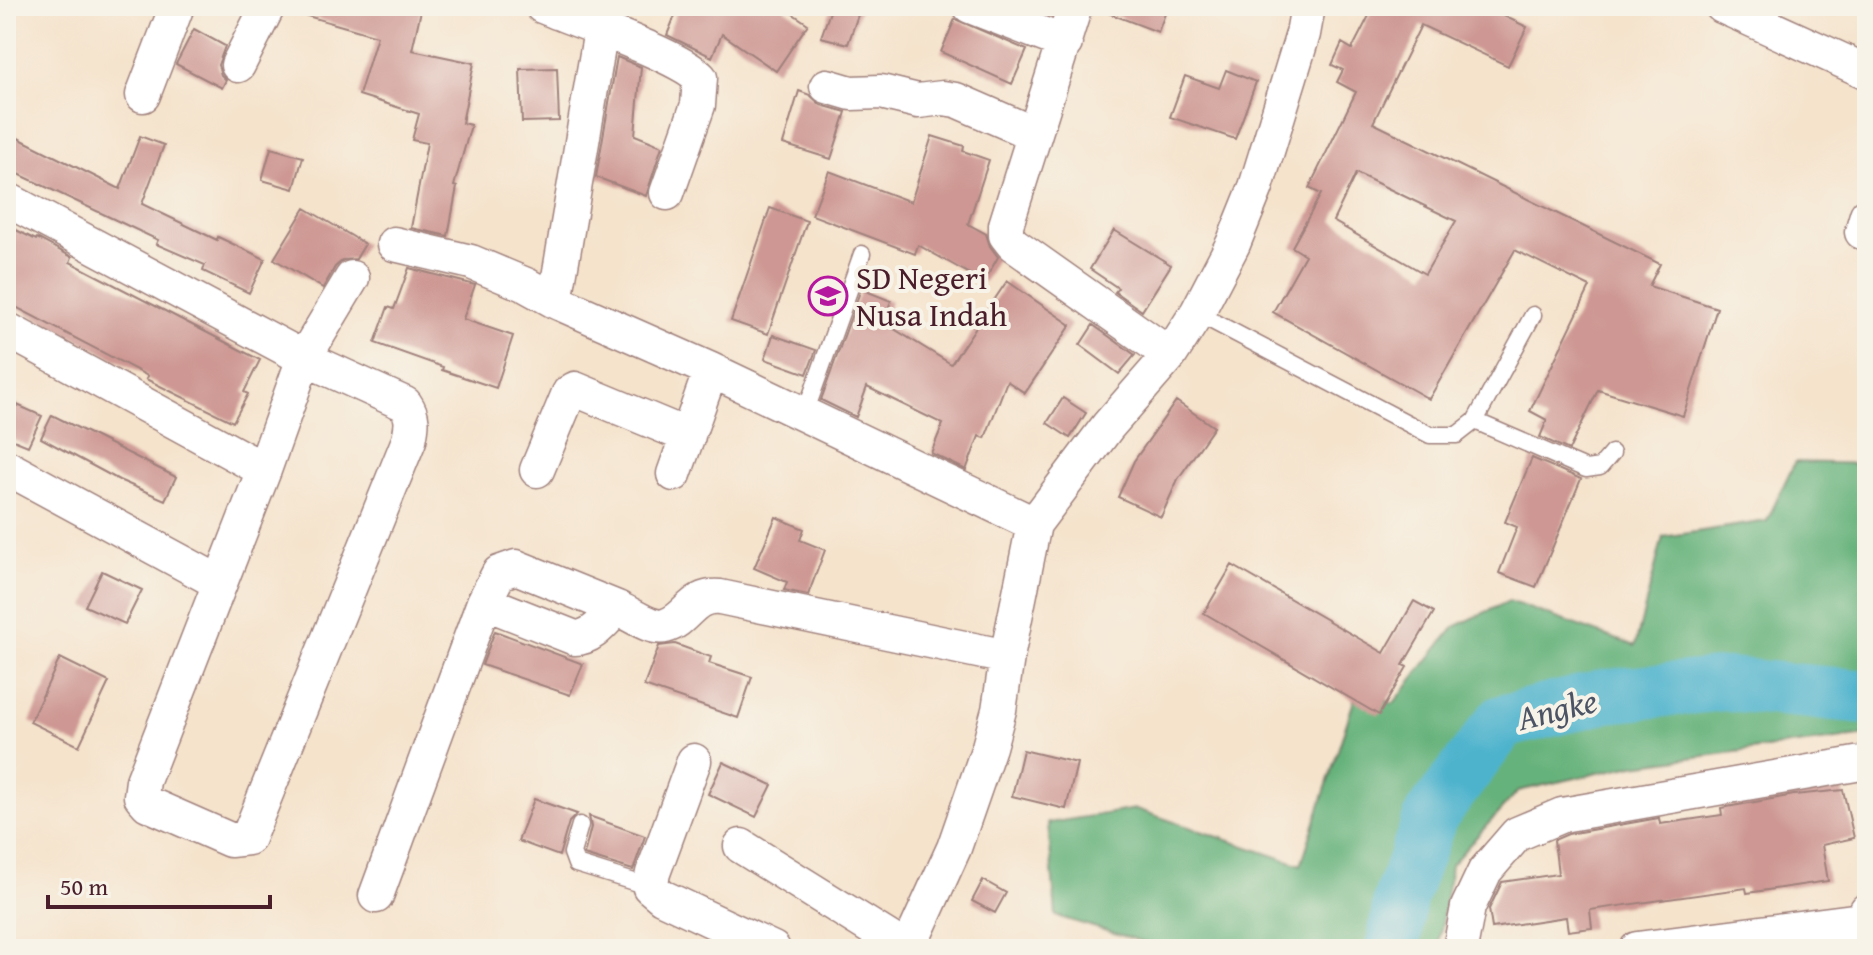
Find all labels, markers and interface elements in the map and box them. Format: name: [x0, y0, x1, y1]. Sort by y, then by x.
place label: SD Negeri Nusa Indah: [856, 254, 1007, 338]
school or university icon: SD Negeri Nusa Indah: [807, 275, 849, 317]
water label: Angke: [1511, 675, 1602, 742]
scale bar: [48, 859, 270, 909]
text: 50 m: [60, 869, 108, 904]

